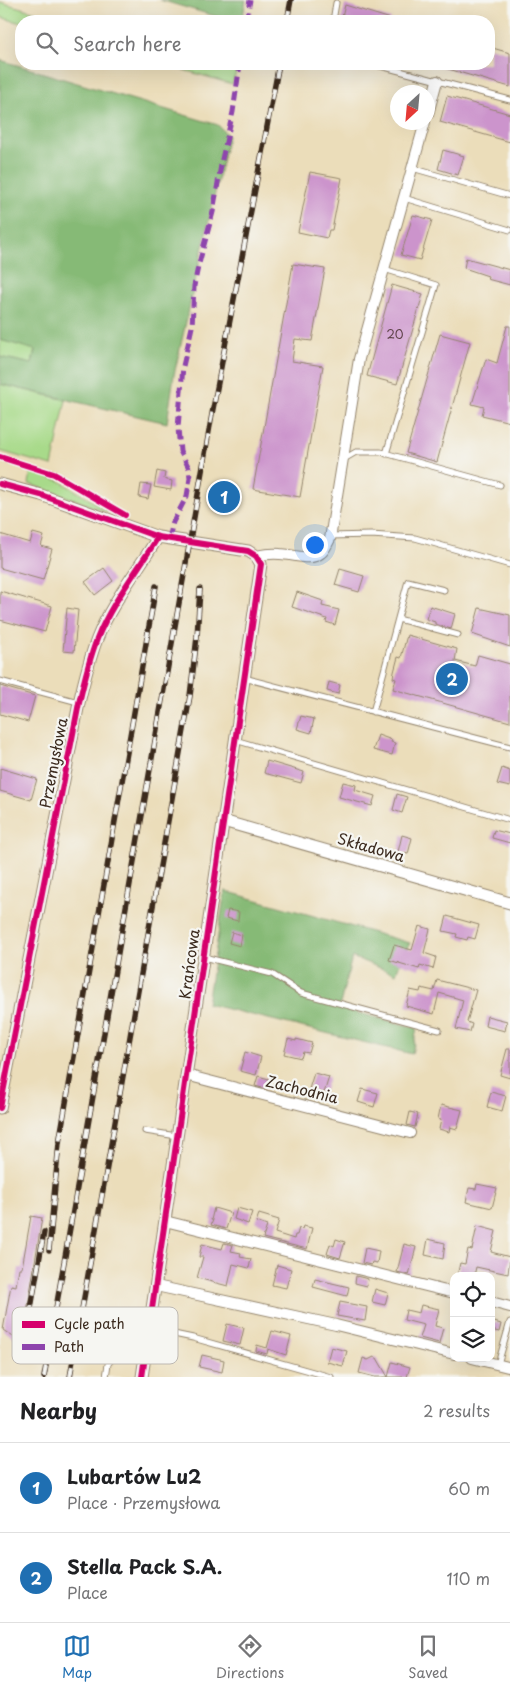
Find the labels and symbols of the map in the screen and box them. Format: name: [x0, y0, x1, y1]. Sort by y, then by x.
north arrow: [390, 85, 435, 130]
house number: 20: [386, 325, 404, 343]
pin: 1: [208, 478, 240, 516]
your location: [302, 532, 328, 558]
pin: 2: [436, 660, 468, 698]
street label: Przemysłowa: [32, 715, 73, 810]
street label: Składowa: [335, 826, 408, 867]
street label: Krańcowa: [172, 927, 205, 1000]
street label: Zachodnia: [264, 1068, 342, 1109]
legend: [12, 1307, 178, 1364]
text: Cycle path: [54, 1313, 125, 1334]
text: Path: [54, 1336, 84, 1357]

